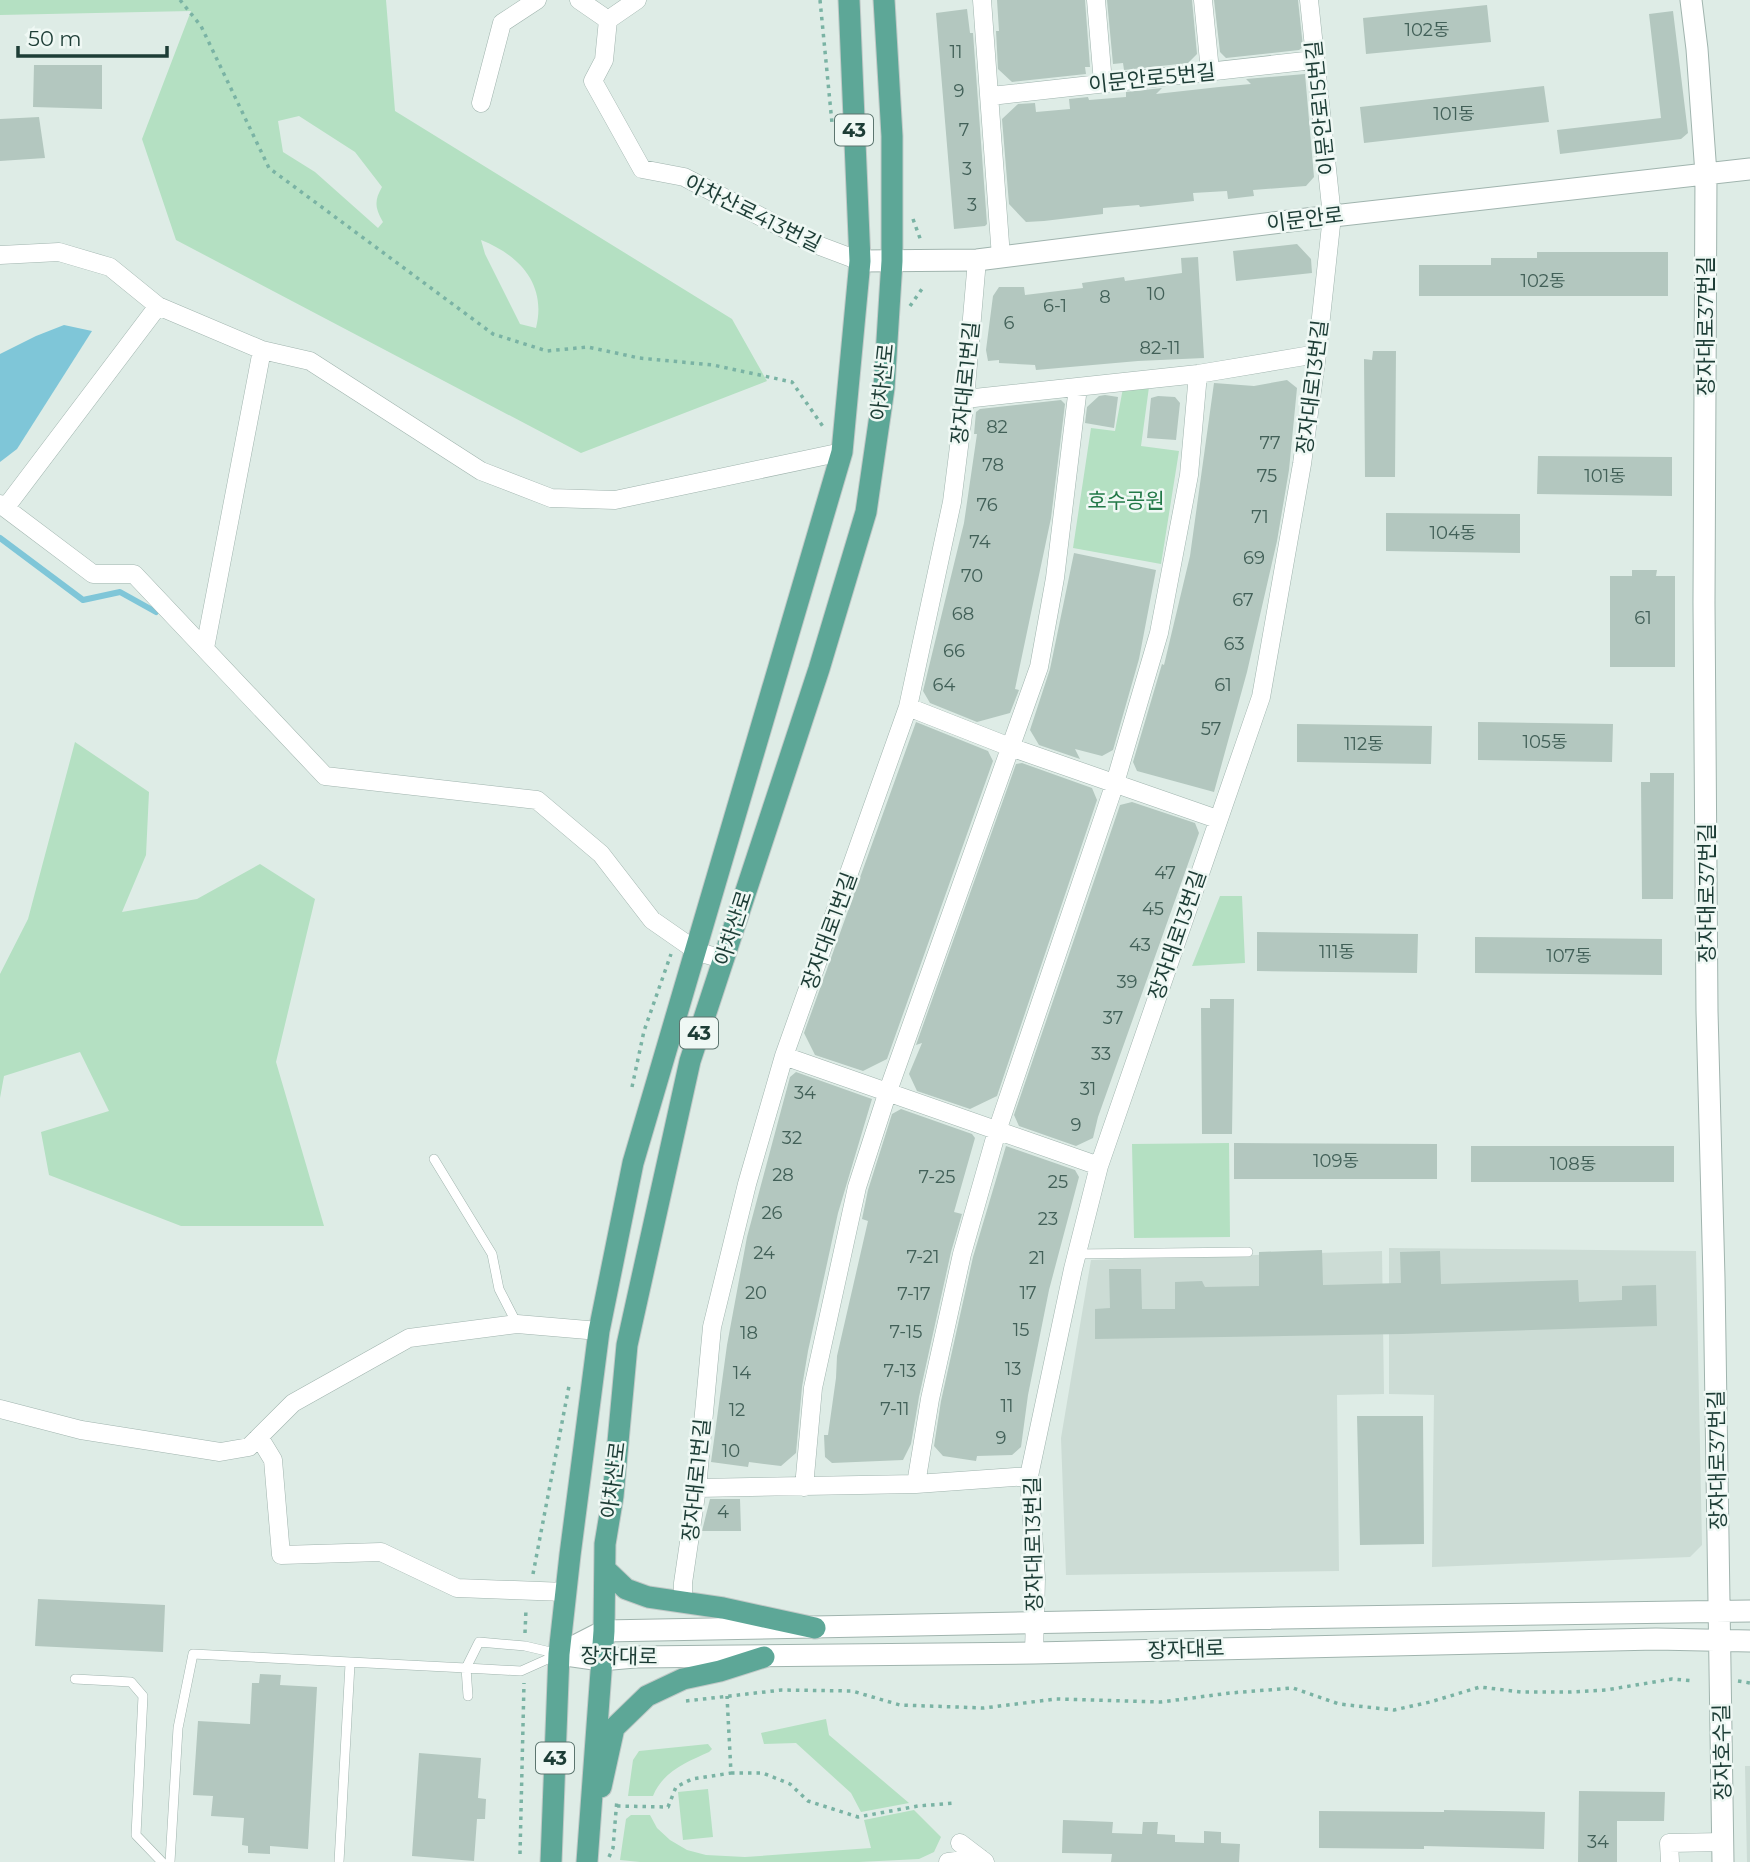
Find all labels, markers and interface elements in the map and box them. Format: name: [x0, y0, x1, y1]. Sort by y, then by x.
scale bar: [18, 14, 166, 58]
house number: 102동: [1404, 19, 1450, 41]
text: 50 m: [28, 26, 82, 51]
street label: 이문안로15번길: [1300, 39, 1340, 177]
house number: 11: [950, 41, 963, 63]
street label: 이문안로5번길: [1087, 59, 1217, 97]
house number: 9: [954, 80, 965, 102]
house number: 101동: [1433, 103, 1475, 125]
road number: 43: [835, 114, 873, 146]
house number: 7: [959, 119, 969, 141]
house number: 3: [962, 158, 972, 180]
street label: 아차산로413번길: [681, 169, 825, 257]
house number: 3: [967, 194, 977, 216]
street label: 이문안로: [1265, 202, 1345, 236]
street label: 장자대로37번길: [1693, 256, 1718, 396]
house number: 102동: [1520, 270, 1566, 292]
house number: 10: [1147, 283, 1165, 305]
house number: 8: [1099, 286, 1111, 308]
house number: 6-1: [1043, 295, 1067, 317]
house number: 6: [1004, 312, 1015, 334]
street label: 장자대로13번길: [1291, 318, 1333, 456]
street label: 장자대로1번길: [946, 320, 984, 446]
house number: 82-11: [1139, 337, 1181, 359]
street label: 아차산로: [866, 342, 898, 422]
house number: 82: [986, 416, 1008, 438]
house number: 77: [1259, 432, 1281, 454]
house number: 78: [982, 454, 1004, 476]
house number: 75: [1257, 465, 1277, 487]
house number: 101동: [1584, 465, 1626, 487]
park label: 호수공원: [1087, 488, 1165, 513]
house number: 76: [976, 494, 998, 516]
house number: 71: [1251, 506, 1269, 528]
house number: 104동: [1430, 522, 1476, 544]
house number: 74: [969, 531, 991, 553]
house number: 69: [1243, 547, 1265, 569]
house number: 70: [961, 565, 983, 587]
house number: 67: [1232, 589, 1254, 611]
house number: 68: [952, 603, 974, 625]
house number: 61: [1634, 607, 1652, 629]
house number: 63: [1223, 633, 1245, 655]
house number: 66: [943, 640, 965, 662]
house number: 64: [933, 674, 956, 696]
house number: 61: [1214, 674, 1232, 696]
house number: 57: [1201, 718, 1221, 740]
house number: 105동: [1522, 731, 1568, 753]
house number: 112동: [1344, 733, 1384, 755]
street label: 장자대로37번길: [1694, 823, 1719, 963]
house number: 47: [1154, 862, 1176, 884]
street label: 장자대로13번길: [1143, 867, 1211, 1003]
street label: 장자대로1번길: [796, 869, 862, 993]
street label: 아차산로: [709, 887, 757, 969]
house number: 45: [1142, 898, 1164, 920]
house number: 43: [1129, 934, 1151, 956]
house number: 111동: [1319, 941, 1355, 963]
house number: 107동: [1546, 945, 1592, 967]
house number: 39: [1116, 971, 1138, 993]
house number: 37: [1103, 1007, 1123, 1029]
road number: 43: [680, 1018, 718, 1049]
house number: 33: [1091, 1043, 1111, 1065]
house number: 31: [1080, 1078, 1096, 1100]
house number: 34: [794, 1082, 816, 1104]
house number: 9: [1071, 1114, 1082, 1136]
house number: 32: [782, 1127, 802, 1149]
house number: 109동: [1313, 1150, 1359, 1172]
house number: 108동: [1550, 1153, 1596, 1175]
house number: 28: [772, 1164, 794, 1186]
house number: 7-25: [919, 1166, 955, 1188]
house number: 25: [1048, 1171, 1068, 1193]
house number: 26: [761, 1202, 783, 1224]
house number: 23: [1038, 1208, 1058, 1230]
house number: 24: [753, 1242, 775, 1264]
house number: 7-21: [906, 1246, 940, 1268]
house number: 21: [1029, 1247, 1045, 1269]
house number: 20: [745, 1282, 767, 1304]
house number: 17: [1019, 1282, 1037, 1304]
house number: 7-17: [897, 1283, 931, 1305]
house number: 15: [1013, 1319, 1029, 1341]
house number: 7-15: [890, 1321, 922, 1343]
house number: 18: [740, 1322, 758, 1344]
house number: 13: [1005, 1358, 1021, 1380]
house number: 7-13: [884, 1360, 916, 1382]
house number: 14: [733, 1362, 751, 1384]
street label: 장자대로37번길: [1703, 1390, 1731, 1530]
house number: 11: [1001, 1395, 1014, 1417]
house number: 7-11: [880, 1398, 910, 1420]
house number: 12: [729, 1399, 745, 1421]
street label: 장자대로1번길: [677, 1417, 715, 1543]
house number: 9: [996, 1427, 1007, 1449]
street label: 아차산로: [596, 1440, 630, 1520]
house number: 10: [722, 1440, 740, 1462]
street label: 장자대로13번길: [1019, 1476, 1047, 1612]
house number: 4: [717, 1501, 729, 1523]
street label: 장자대로: [1147, 1635, 1225, 1663]
street label: 장자대로: [580, 1643, 658, 1669]
street label: 장자호수길: [1709, 1703, 1735, 1801]
road number: 43: [536, 1742, 574, 1774]
house number: 34: [1587, 1831, 1609, 1853]

